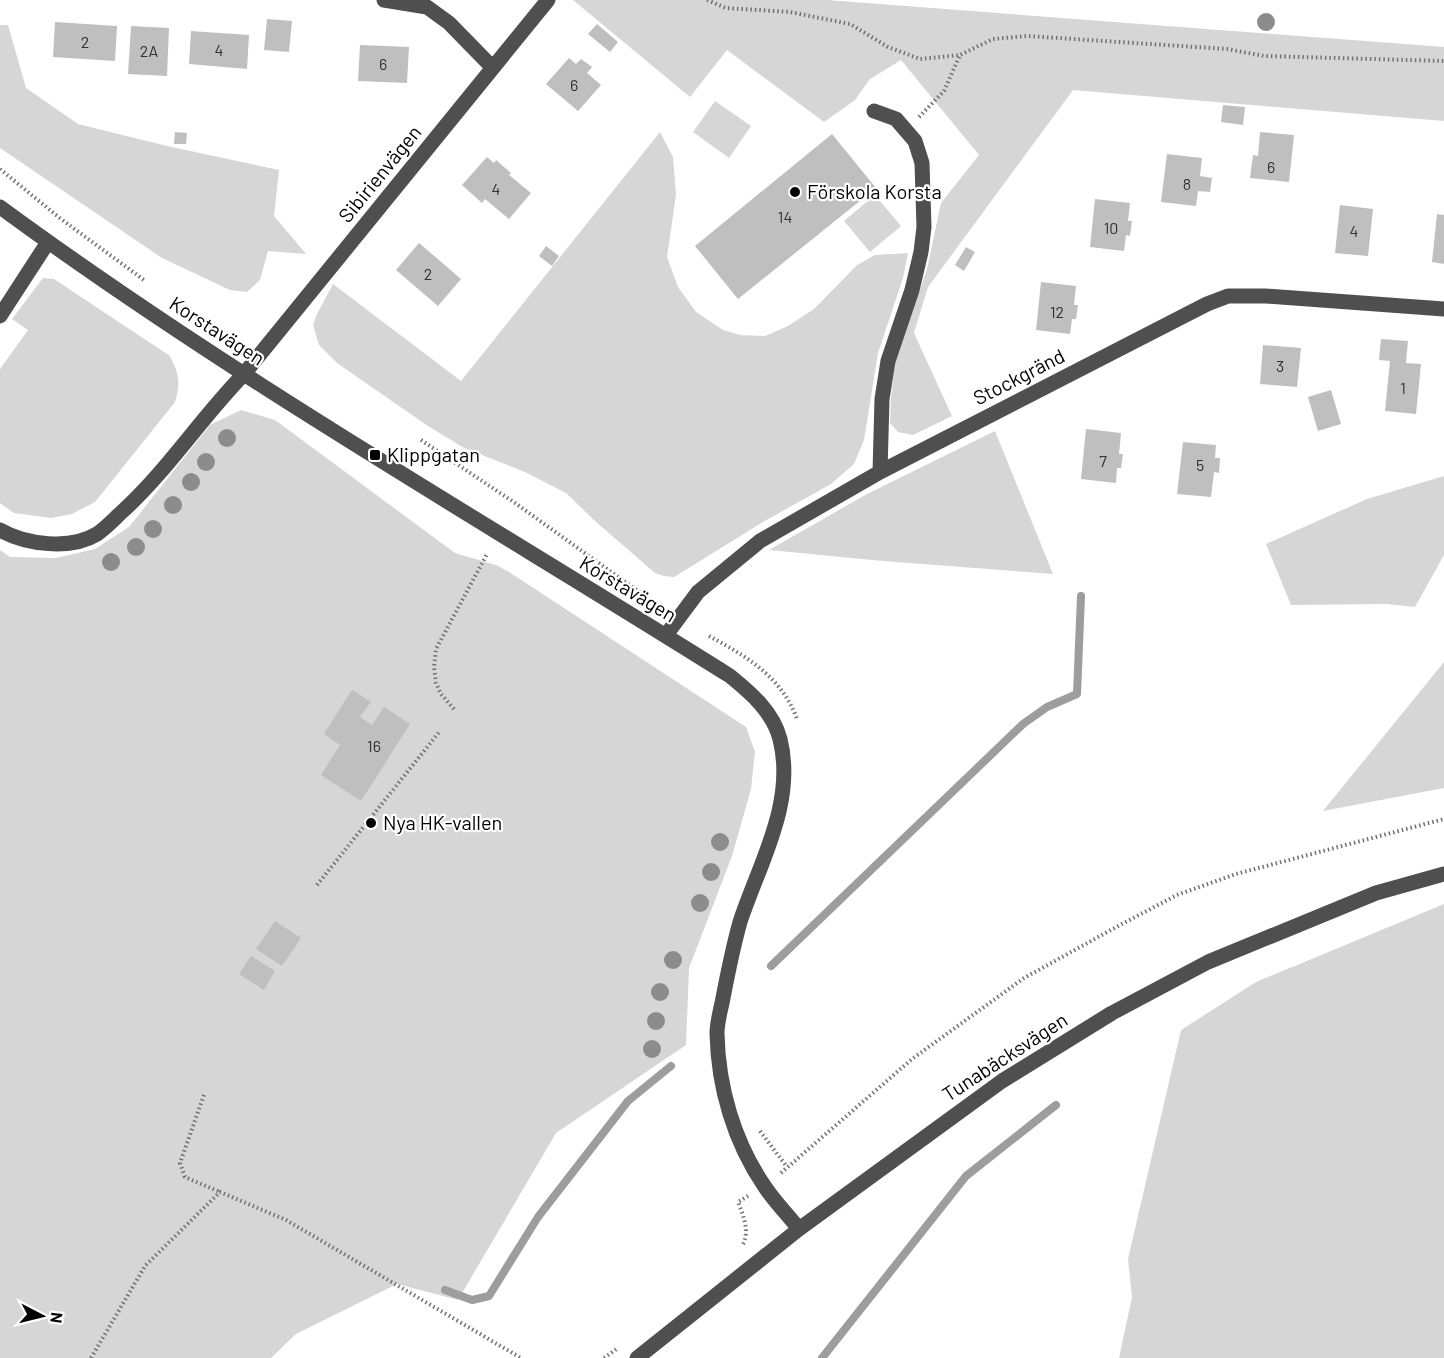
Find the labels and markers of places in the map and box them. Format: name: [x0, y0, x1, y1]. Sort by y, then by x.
place label: Förskola Korsta: [807, 179, 942, 203]
marker: Förskola Korsta: [788, 185, 802, 199]
place label: Klippgatan: [387, 442, 480, 466]
marker: Klippgatan: [368, 448, 382, 462]
place label: Nya HK-vallen: [383, 810, 502, 834]
marker: Nya HK-vallen: [364, 816, 378, 830]

